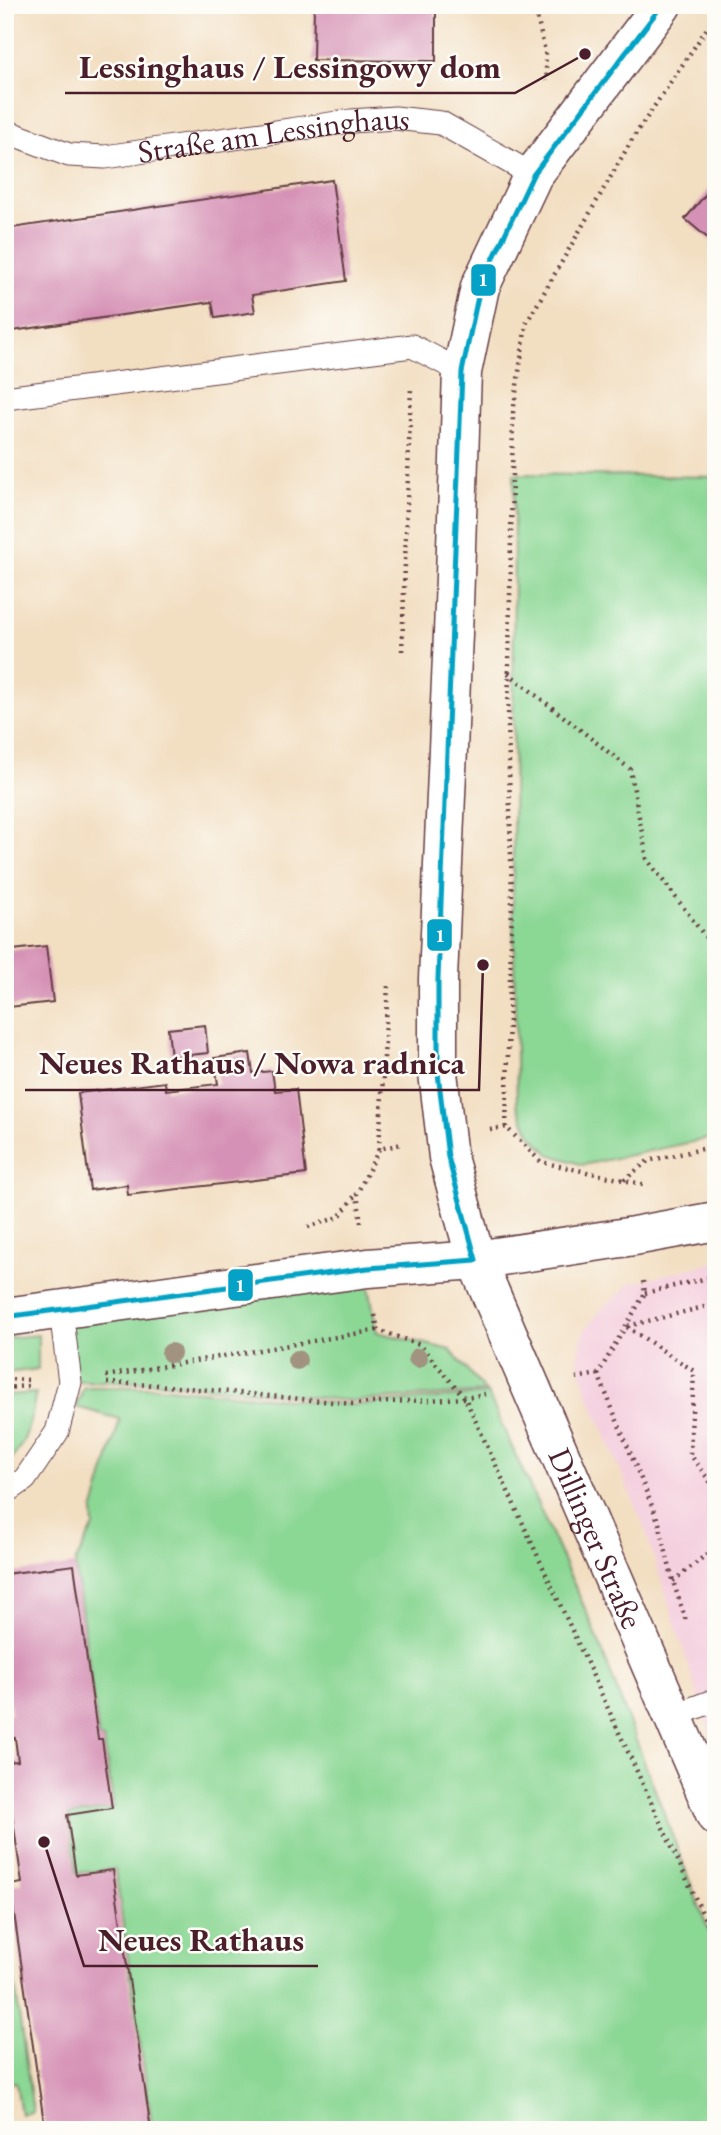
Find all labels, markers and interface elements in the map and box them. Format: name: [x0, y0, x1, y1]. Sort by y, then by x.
callout: Lessinghaus / Lessingowy dom: [65, 39, 515, 93]
text: Lessinghaus / Lessingowy dom: [79, 45, 501, 88]
street label: Straße am Lessinghaus: [135, 97, 412, 173]
line badge: 1: [470, 263, 497, 297]
text: 1: [478, 267, 488, 292]
line badge: 1: [426, 918, 453, 952]
text: 1: [435, 923, 445, 948]
callout: Neues Rathaus / Nowa radnica: [25, 1036, 479, 1090]
text: Neues Rathaus / Nowa radnica: [39, 1041, 465, 1084]
line badge: 1: [227, 1268, 254, 1302]
text: 1: [235, 1273, 245, 1298]
street label: Dillinger Straße: [539, 1441, 654, 1635]
callout: Neues Rathaus: [84, 1912, 318, 1966]
text: Neues Rathaus: [98, 1918, 304, 1961]

